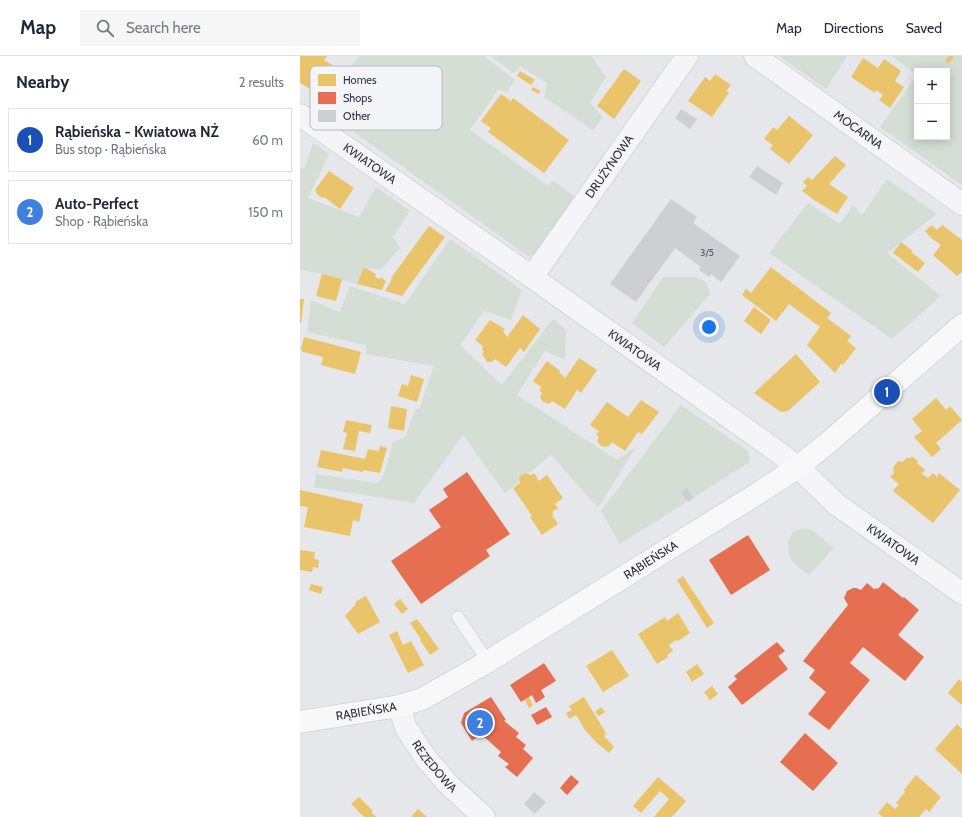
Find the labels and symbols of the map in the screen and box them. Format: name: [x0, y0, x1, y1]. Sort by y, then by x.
legend: [310, 66, 442, 130]
text: Homes: [343, 73, 377, 87]
text: Shops: [343, 91, 372, 105]
street label: MOCARNA: [831, 107, 887, 152]
text: Other: [343, 109, 371, 123]
street label: DRUŻYNOWA: [582, 131, 637, 201]
street label: KWIATOWA: [340, 139, 400, 187]
house number: 3/5: [700, 246, 714, 259]
your location: [699, 317, 719, 337]
street label: KWIATOWA: [606, 326, 665, 374]
pin: 1: [874, 377, 900, 407]
street label: KWIATOWA: [864, 520, 924, 568]
street label: RĄBIEŃSKA: [621, 537, 681, 582]
street label: RĄBIEŃSKA: [335, 698, 398, 723]
pin: 2: [467, 708, 493, 738]
street label: REZEDOWA: [409, 737, 461, 796]

